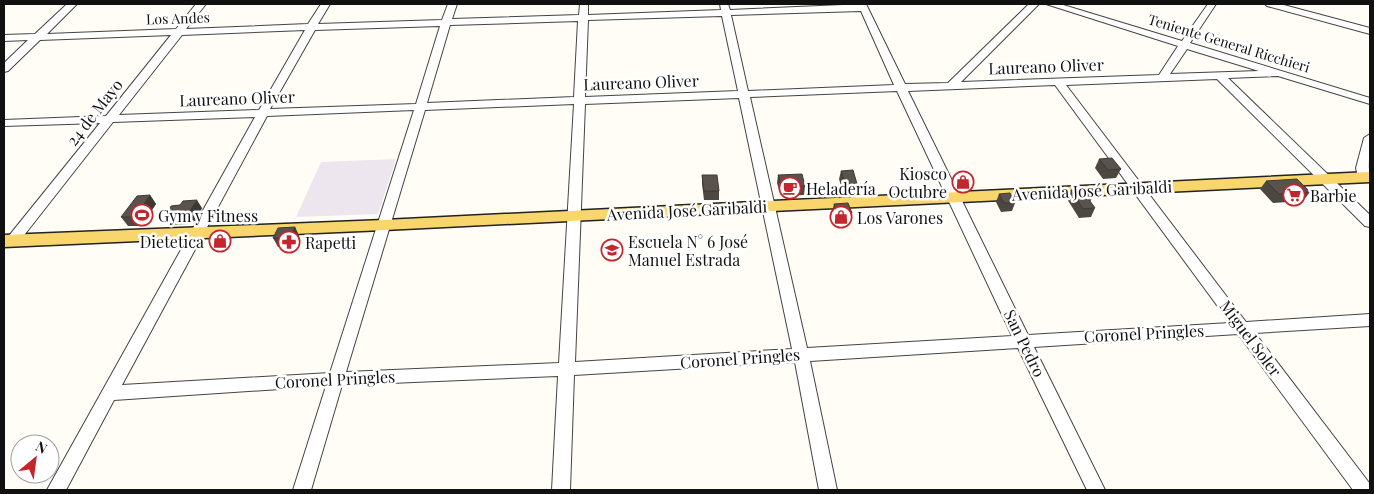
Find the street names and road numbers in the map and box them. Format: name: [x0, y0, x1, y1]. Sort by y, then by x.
street label: Los Andes: [146, 7, 210, 29]
street label: Teniente General Ricchieri: [1146, 9, 1312, 77]
street label: Laureano Oliver: [988, 53, 1104, 79]
street label: Laureano Oliver: [583, 69, 699, 95]
street label: 24 de Mayo: [61, 74, 127, 150]
street label: Laureano Oliver: [179, 85, 295, 111]
street label: Avenida José Garibaldi: [1010, 175, 1173, 205]
street label: Avenida José Garibaldi: [605, 195, 768, 225]
street label: Miguel Soler: [1216, 296, 1286, 380]
street label: San Pedro: [1000, 306, 1050, 380]
street label: Coronel Pringles: [1083, 319, 1205, 347]
street label: Coronel Pringles: [679, 343, 801, 373]
street label: Coronel Pringles: [274, 365, 396, 393]

